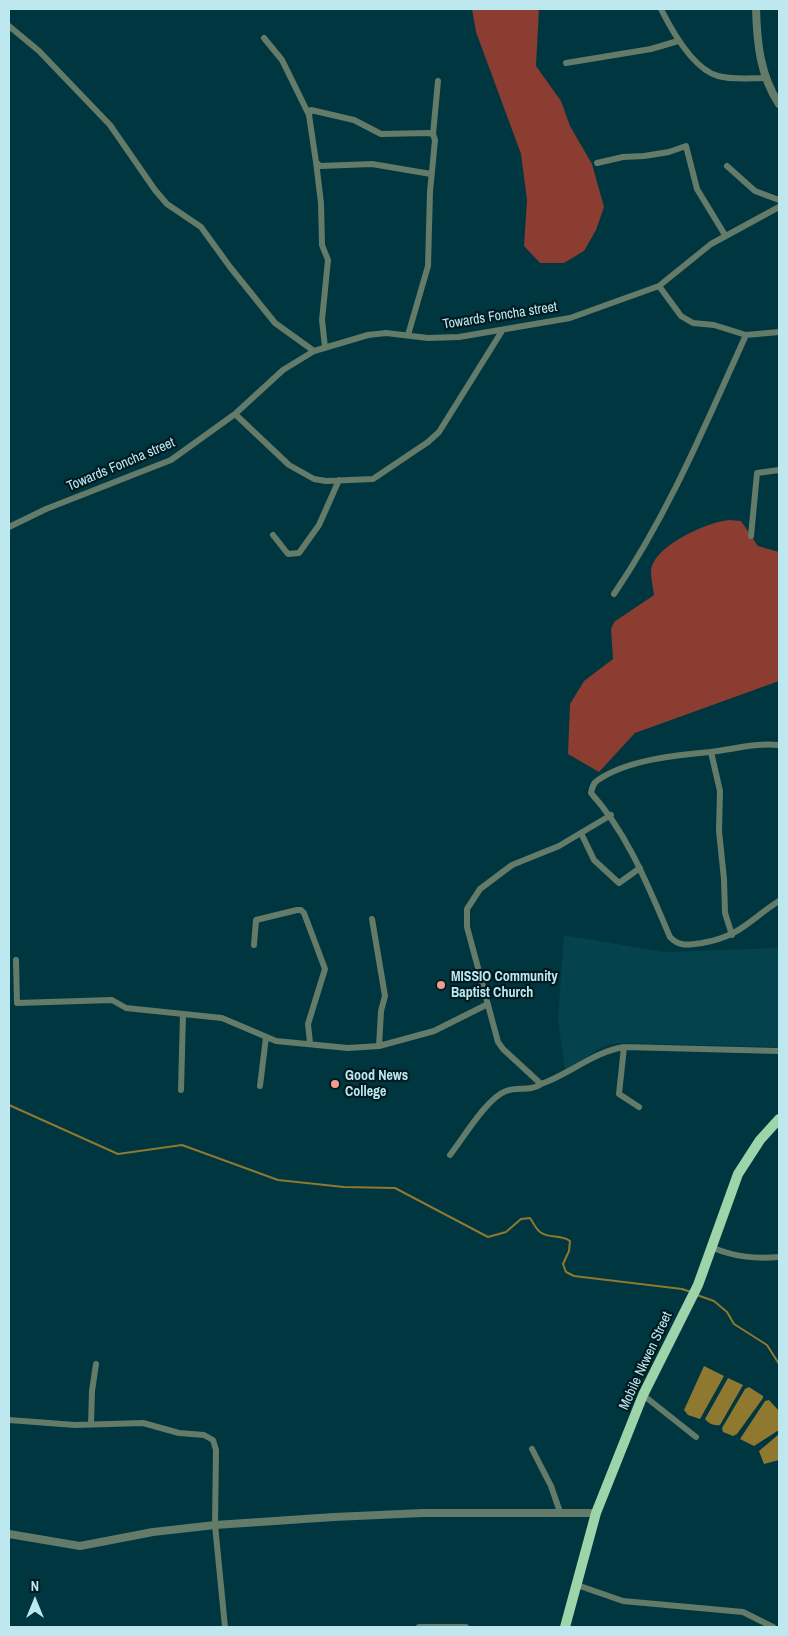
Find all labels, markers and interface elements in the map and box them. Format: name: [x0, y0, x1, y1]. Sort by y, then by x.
street label: Towards Foncha street: [442, 299, 558, 333]
street label: Towards Foncha street: [65, 435, 177, 495]
place label: MISSIO Community Baptist Church: [451, 969, 558, 1002]
marker: MISSIO Community Baptist Church: [435, 979, 447, 991]
place label: Good News College: [345, 1068, 408, 1100]
marker: Good News College: [329, 1078, 341, 1090]
street label: Mobile Nkwen Street: [616, 1309, 676, 1413]
north arrow: [10, 1576, 60, 1626]
text: N: [31, 1577, 39, 1595]

